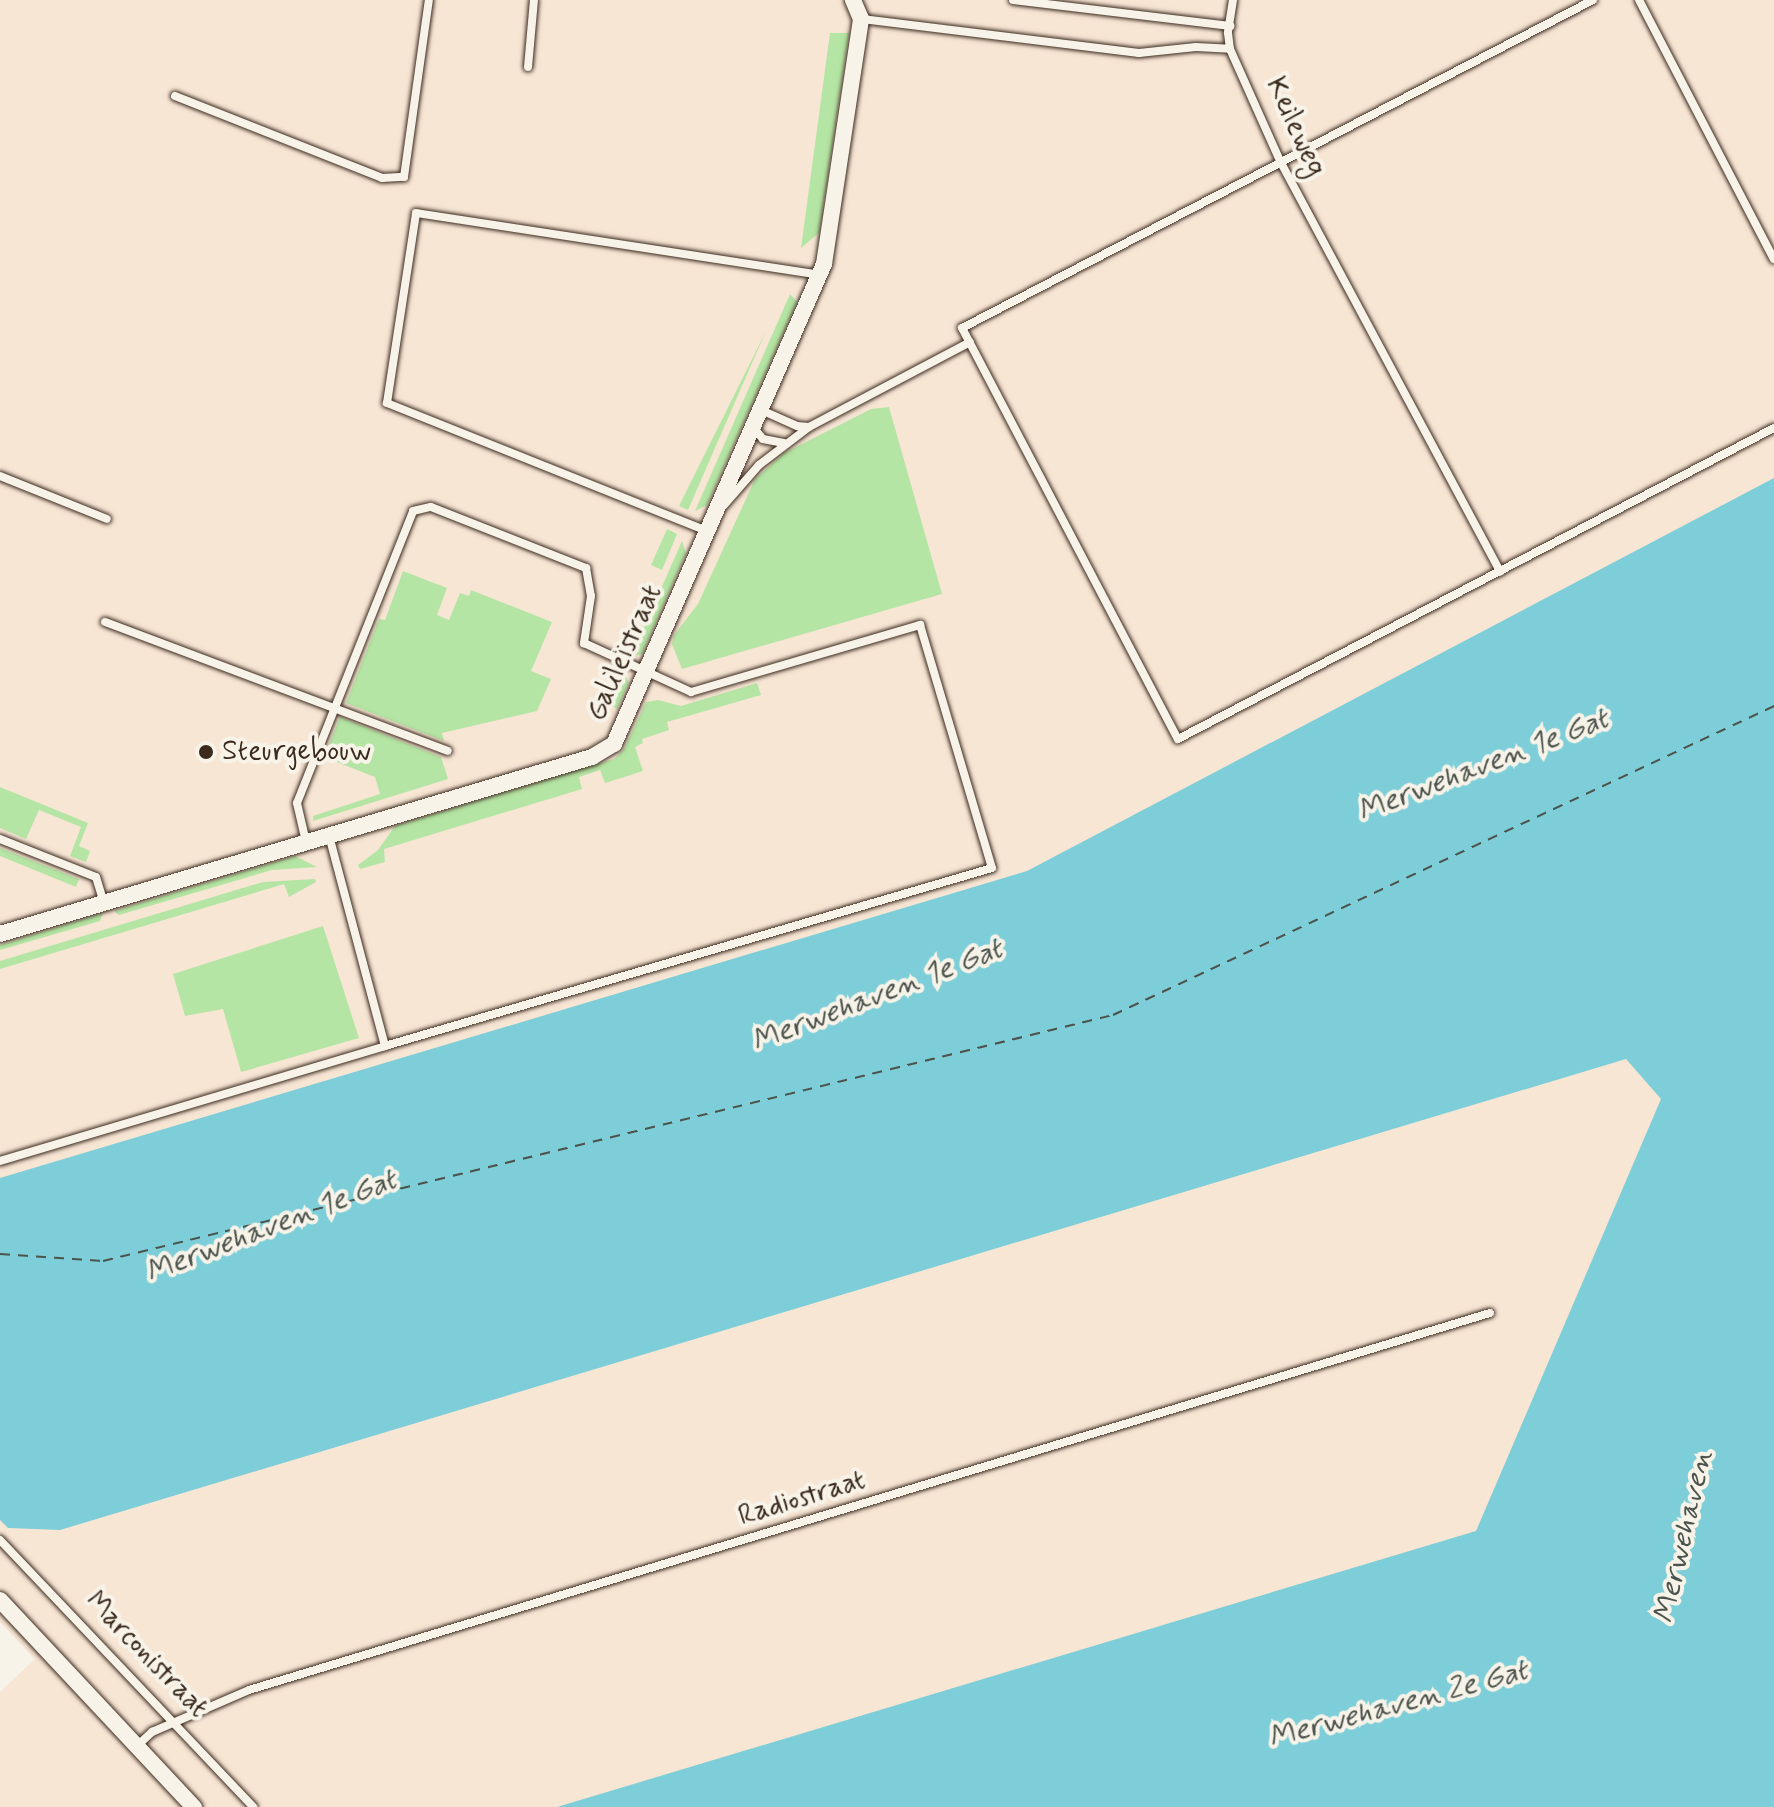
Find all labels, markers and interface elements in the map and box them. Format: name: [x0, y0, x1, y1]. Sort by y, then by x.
street label: Keileweg: [1258, 72, 1332, 182]
street label: Galileïstraat: [580, 580, 670, 726]
water label: Merwehaven 1e Gat: [1353, 702, 1613, 830]
place label: Steurgebouw: [222, 735, 371, 769]
marker: Steurgebouw: [197, 743, 215, 761]
water label: Merwehaven 1e Gat: [747, 932, 1007, 1060]
water label: Merwehaven 1e Gat: [141, 1163, 401, 1291]
water label: Merwehaven: [1647, 1447, 1721, 1627]
street label: Radiostraat: [735, 1464, 869, 1534]
street label: Marconistraat: [78, 1585, 214, 1725]
water label: Merwehaven 2e Gat: [1265, 1653, 1531, 1757]

